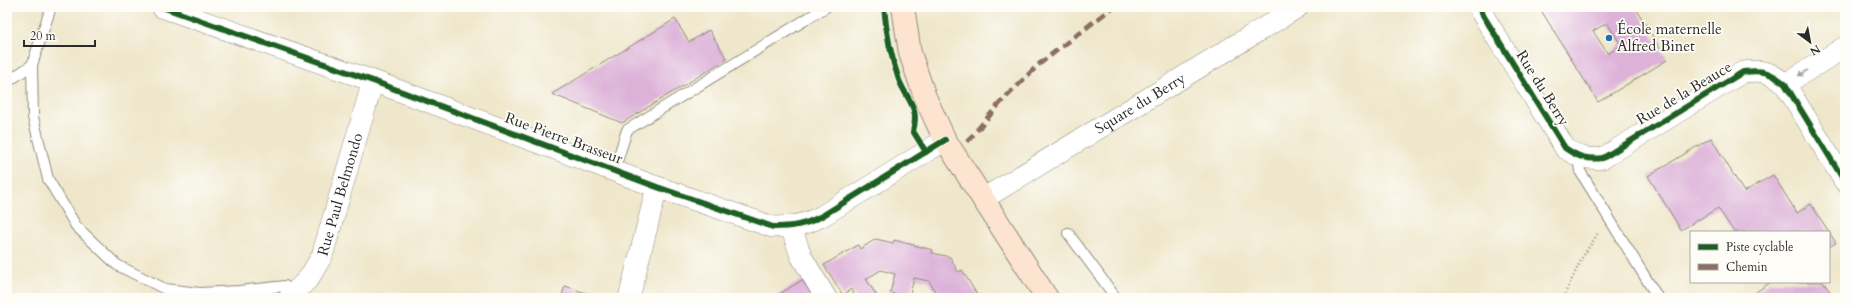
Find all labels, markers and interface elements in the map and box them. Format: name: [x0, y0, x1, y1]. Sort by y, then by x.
place label: École maternelle Alfred Binet: [1617, 19, 1722, 56]
scale bar: [24, 22, 95, 48]
north arrow: [1790, 22, 1830, 62]
text: 20 m: [30, 28, 57, 44]
marker: École maternelle Alfred Binet: [1604, 33, 1614, 43]
text: N: [1807, 41, 1823, 59]
street label: Rue du Berry: [1512, 46, 1574, 130]
street label: Rue de la Beauce: [1633, 57, 1736, 129]
street label: Square du Berry: [1091, 68, 1189, 139]
one-way arrow: [1798, 69, 1808, 77]
street label: Rue Pierre Brasseur: [502, 107, 626, 169]
street label: Rue Paul Belmondo: [313, 131, 367, 258]
legend: [1690, 231, 1830, 283]
text: Piste cyclable: [1726, 239, 1793, 255]
text: Chemin: [1726, 259, 1768, 275]

